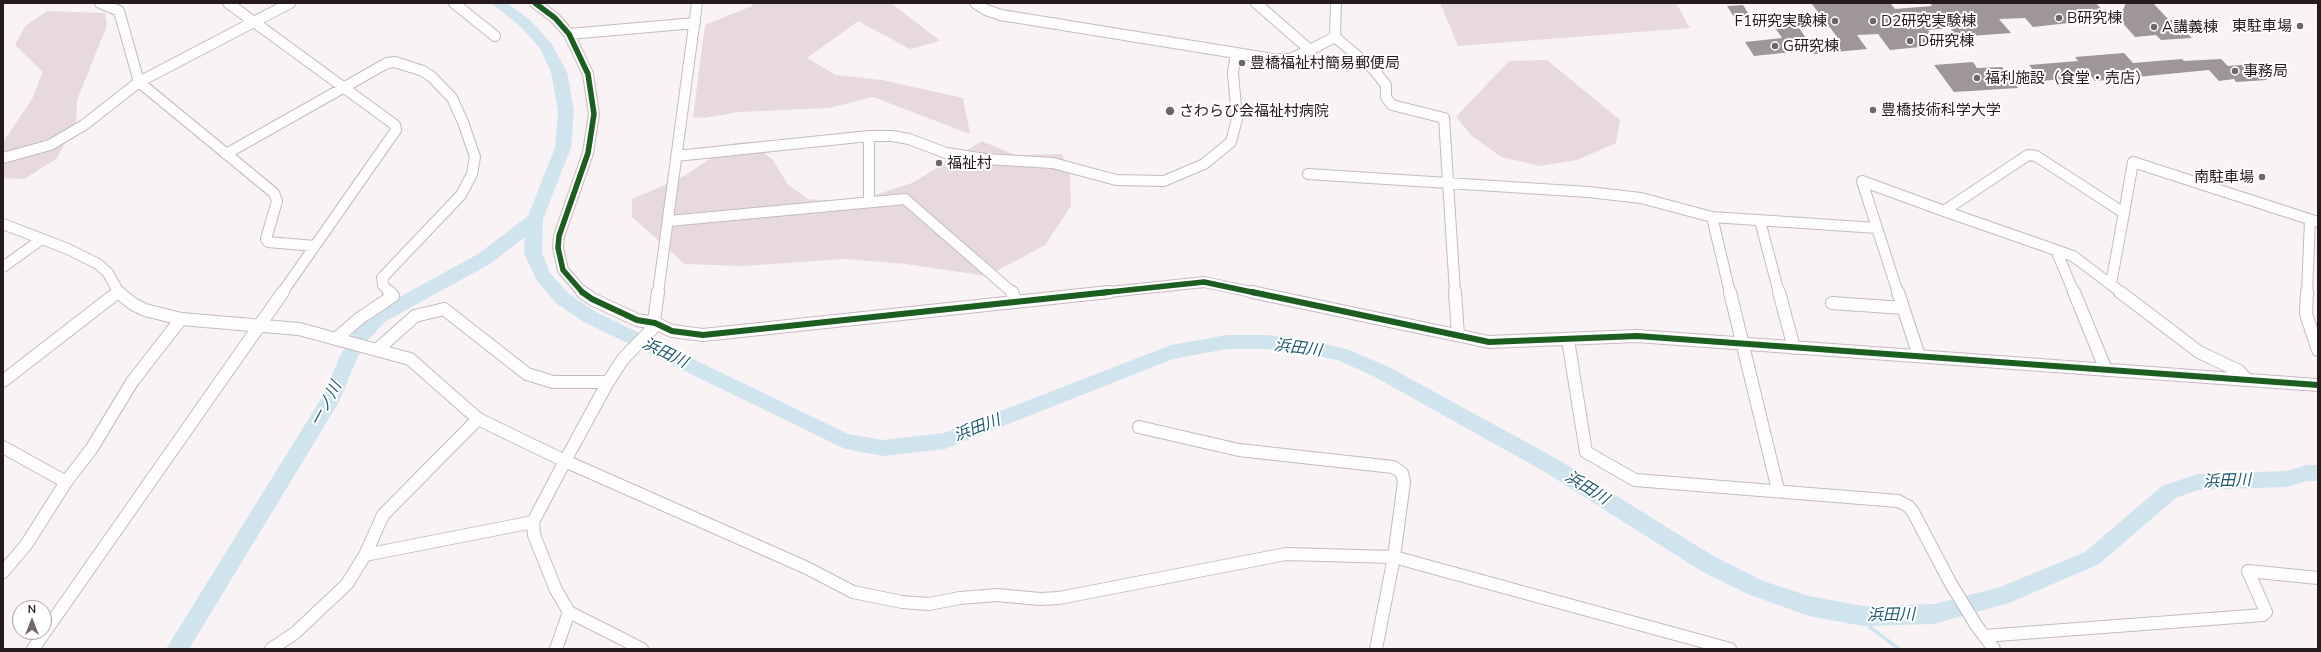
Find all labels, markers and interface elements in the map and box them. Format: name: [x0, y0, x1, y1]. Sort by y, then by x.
place label: B研究棟: [2067, 9, 2122, 27]
place label: F1研究実験棟: [1735, 12, 1827, 30]
place label: D2研究実験棟: [1881, 12, 1976, 30]
marker: B研究棟: [2054, 13, 2064, 23]
marker: F1研究実験棟: [1830, 16, 1840, 26]
marker: D2研究実験棟: [1868, 16, 1878, 26]
place label: 東駐車場: [2232, 17, 2292, 35]
place label: A講義棟: [2162, 18, 2218, 36]
marker: 東駐車場: [2295, 21, 2305, 31]
marker: A講義棟: [2149, 22, 2159, 32]
place label: D研究棟: [1918, 32, 1974, 50]
marker: D研究棟: [1905, 36, 1915, 46]
place label: G研究棟: [1783, 37, 1839, 55]
marker: G研究棟: [1770, 41, 1780, 51]
place label: 豊橋福祉村簡易郵便局: [1250, 54, 1400, 72]
marker: 豊橋福祉村簡易郵便局: [1237, 58, 1247, 68]
place label: 事務局: [2243, 62, 2288, 80]
marker: 事務局: [2230, 66, 2240, 76]
place label: 福利施設（食堂・売店）: [1985, 69, 2150, 87]
marker: 福利施設（食堂・売店）: [1972, 73, 1982, 83]
place label: 豊橋技術科学大学: [1881, 101, 2001, 119]
place label: さわらび会福祉村病院: [1179, 102, 1329, 120]
marker: さわらび会福祉村病院: [1164, 105, 1176, 117]
marker: 豊橋技術科学大学: [1868, 105, 1878, 115]
place label: 福祉村: [947, 154, 992, 172]
marker: 福祉村: [934, 158, 944, 168]
place label: 南駐車場: [2194, 168, 2254, 186]
marker: 南駐車場: [2257, 172, 2267, 182]
water label: 浜田川: [639, 334, 691, 372]
water label: 浜田川: [1273, 336, 1323, 360]
water label: 一ノ川: [306, 378, 346, 430]
water label: 浜田川: [951, 410, 1003, 446]
water label: 浜田川: [1562, 467, 1612, 509]
water label: 浜田川: [2203, 471, 2251, 491]
north arrow: [12, 600, 52, 640]
text: N: [28, 602, 36, 616]
water label: 浜田川: [1867, 605, 1915, 625]

